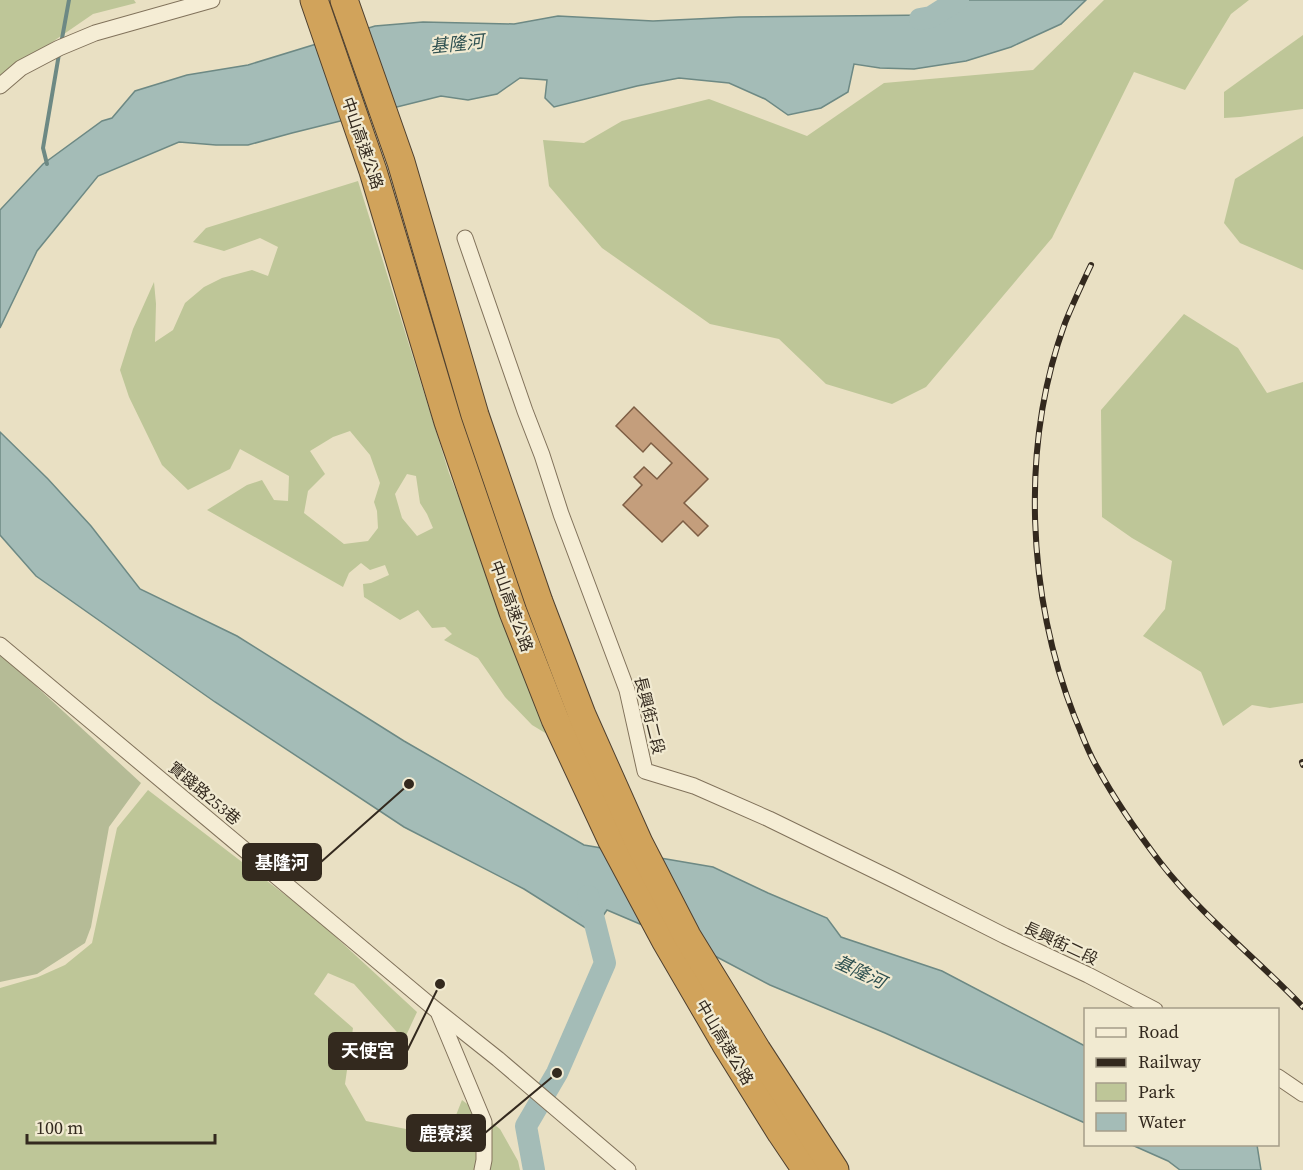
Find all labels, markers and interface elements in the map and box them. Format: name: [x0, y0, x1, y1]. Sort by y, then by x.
water label: 基隆河: [429, 28, 488, 59]
street label: 中山高速公路: [337, 94, 389, 192]
street label: 中山高速公路: [485, 557, 539, 655]
street label: 長興街二段: [630, 674, 670, 756]
street label: 實踐路253巷: [164, 756, 246, 830]
callout: 基隆河: [243, 844, 321, 880]
text: 基隆河: [255, 850, 309, 875]
street label: 長興街二段: [1020, 916, 1102, 970]
water label: 基隆河: [830, 949, 893, 996]
street label: 中山高速公路: [691, 995, 759, 1089]
legend: [1084, 1008, 1279, 1146]
text: Road: [1138, 1019, 1179, 1044]
callout: 天使宮: [329, 1033, 407, 1069]
text: 天使宮: [341, 1038, 395, 1063]
text: Railway: [1138, 1049, 1202, 1074]
text: Park: [1138, 1079, 1175, 1104]
scale bar: [27, 1107, 214, 1145]
text: Water: [1138, 1109, 1186, 1134]
text: 100 m: [36, 1115, 83, 1140]
callout: 鹿寮溪: [407, 1115, 485, 1151]
text: 鹿寮溪: [419, 1121, 473, 1146]

